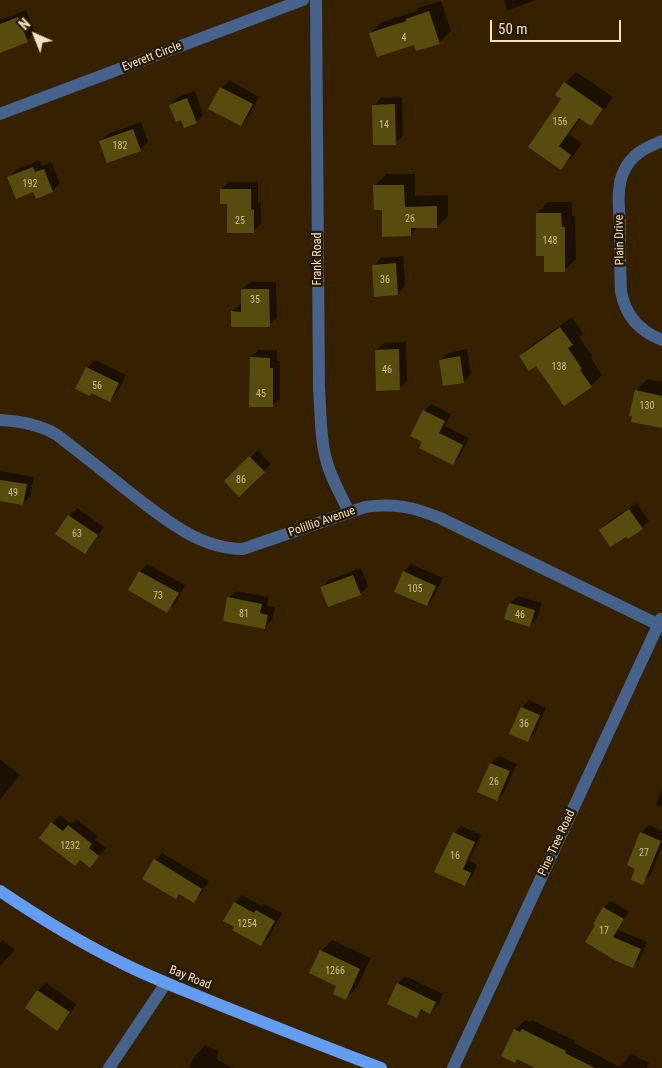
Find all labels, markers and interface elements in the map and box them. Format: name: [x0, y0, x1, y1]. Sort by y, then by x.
north arrow: [10, 10, 60, 60]
scale bar: [492, 10, 623, 42]
text: N: [16, 15, 33, 33]
text: 50 m: [498, 20, 528, 38]
house number: 4: [402, 32, 406, 44]
street label: Everett Circle: [120, 39, 184, 75]
house number: 156: [553, 116, 567, 128]
house number: 14: [379, 119, 389, 131]
house number: 182: [113, 140, 127, 152]
house number: 192: [23, 178, 37, 190]
house number: 26: [405, 213, 415, 225]
house number: 25: [235, 215, 245, 227]
street label: Plain Drive: [612, 215, 628, 265]
street label: Frank Road: [311, 233, 325, 285]
house number: 148: [543, 235, 557, 247]
house number: 36: [380, 274, 390, 286]
house number: 35: [250, 294, 260, 306]
house number: 138: [552, 361, 566, 373]
house number: 46: [382, 364, 392, 376]
house number: 56: [92, 380, 102, 392]
house number: 45: [256, 388, 266, 400]
house number: 130: [640, 400, 654, 412]
house number: 86: [236, 474, 246, 486]
house number: 49: [8, 487, 18, 499]
street label: Polillio Avenue: [287, 504, 357, 540]
house number: 63: [72, 528, 82, 540]
house number: 105: [408, 583, 422, 595]
house number: 73: [153, 590, 163, 602]
house number: 81: [239, 608, 249, 620]
house number: 46: [515, 609, 525, 621]
house number: 36: [519, 718, 529, 730]
house number: 26: [489, 776, 499, 788]
street label: Pine Tree Road: [535, 808, 579, 878]
house number: 1232: [60, 840, 80, 852]
house number: 27: [639, 847, 649, 859]
house number: 16: [450, 850, 460, 862]
house number: 1254: [237, 918, 257, 930]
house number: 17: [599, 925, 609, 937]
street label: Bay Road: [167, 963, 213, 993]
house number: 1266: [325, 965, 345, 977]

